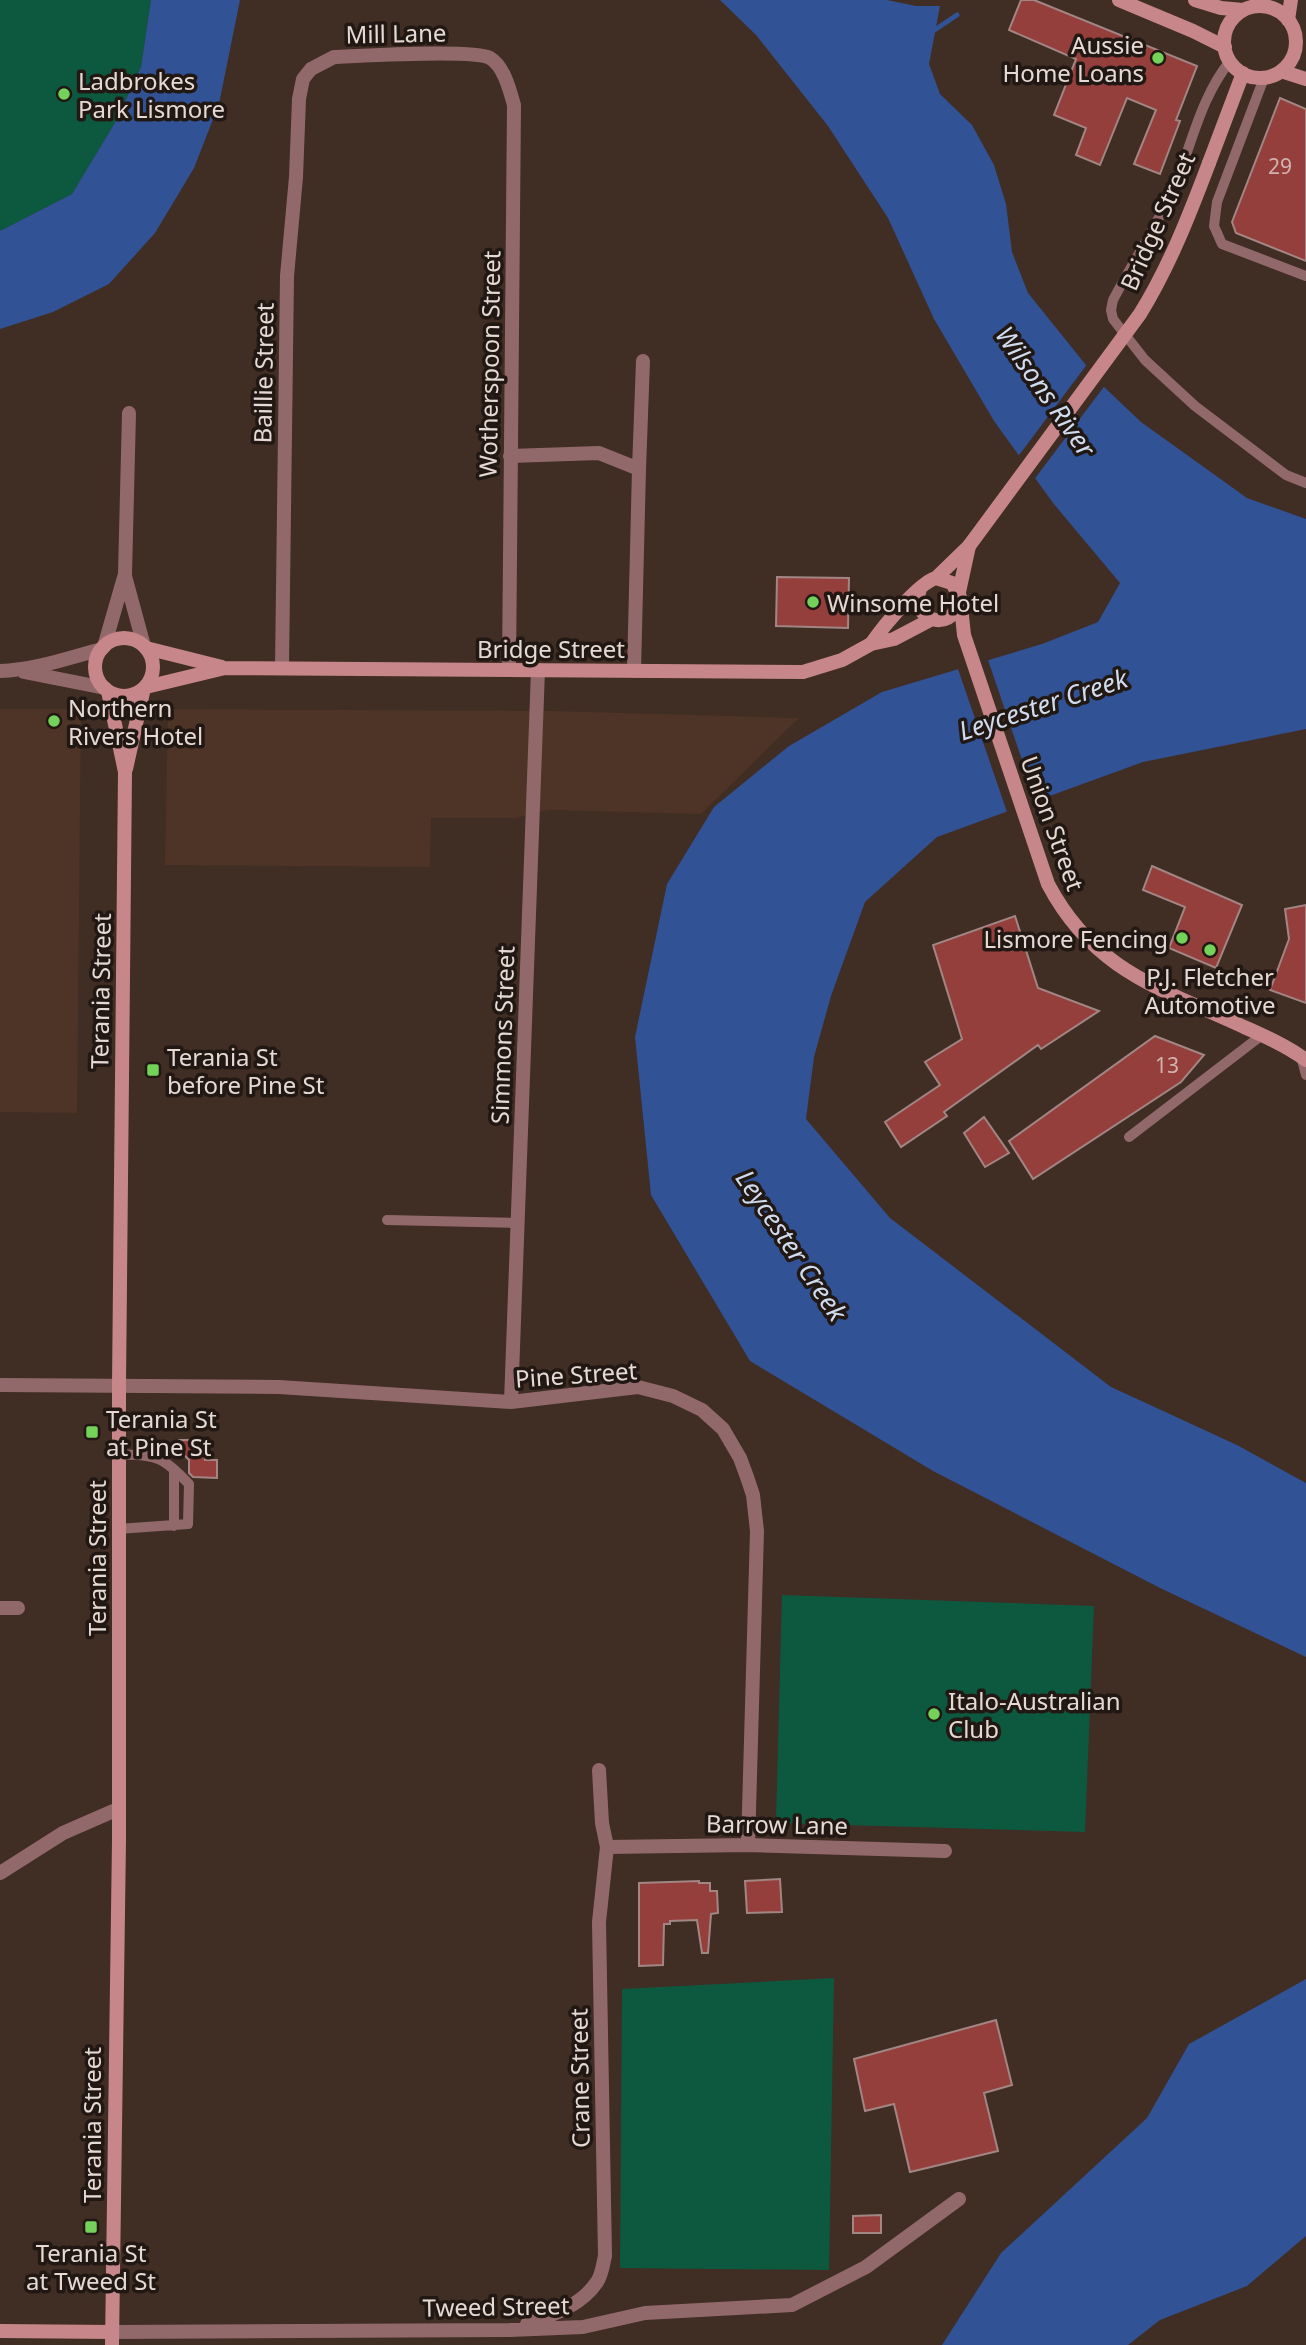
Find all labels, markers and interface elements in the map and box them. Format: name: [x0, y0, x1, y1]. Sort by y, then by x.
street label: Mill Lane: [345, 16, 447, 50]
place label: Aussie Home Loans: [1003, 28, 1144, 89]
marker: Aussie Home Loans: [1150, 50, 1166, 66]
place label: Ladbrokes Park Lismore: [78, 64, 225, 125]
marker: Ladbrokes Park Lismore: [56, 86, 72, 102]
street label: Bridge Street: [1112, 146, 1202, 295]
house number: 29: [1268, 152, 1292, 180]
street label: Wotherspoon Street: [471, 250, 507, 478]
street label: Baillie Street: [245, 302, 281, 444]
water label: Wilsons River: [988, 319, 1105, 465]
place label: Winsome Hotel: [827, 586, 999, 619]
marker: Winsome Hotel: [805, 594, 821, 610]
street label: Bridge Street: [477, 632, 625, 665]
water label: Leycester Creek: [954, 659, 1133, 748]
place label: Northern Rivers Hotel: [68, 691, 203, 752]
marker: Northern Rivers Hotel: [46, 713, 62, 729]
street label: Union Street: [1013, 751, 1093, 895]
street label: Terania Street: [82, 912, 118, 1069]
place label: Lismore Fencing: [983, 922, 1168, 955]
marker: Lismore Fencing: [1174, 930, 1190, 946]
marker: P.J. Fletcher Automotive: [1202, 942, 1218, 958]
street label: Simmons Street: [482, 945, 522, 1125]
place label: P.J. Fletcher Automotive: [1145, 960, 1275, 1021]
place label: Terania St before Pine St: [167, 1040, 325, 1101]
house number: 13: [1155, 1051, 1179, 1079]
marker: Terania St before Pine St: [145, 1062, 161, 1078]
water label: Leycester Creek: [728, 1162, 857, 1329]
street label: Pine Street: [514, 1353, 639, 1395]
place label: Terania St at Pine St: [106, 1402, 217, 1463]
marker: Terania St at Pine St: [84, 1424, 100, 1440]
street label: Terania Street: [80, 1480, 113, 1636]
place label: Italo-Australian Club: [948, 1684, 1121, 1745]
marker: Italo-Australian Club: [926, 1706, 942, 1722]
street label: Barrow Lane: [706, 1806, 848, 1842]
street label: Crane Street: [561, 2008, 597, 2148]
street label: Terania Street: [75, 2047, 108, 2203]
marker: Terania St at Tweed St: [83, 2219, 99, 2235]
place label: Terania St at Tweed St: [26, 2236, 156, 2297]
street label: Tweed Street: [422, 2288, 570, 2324]

